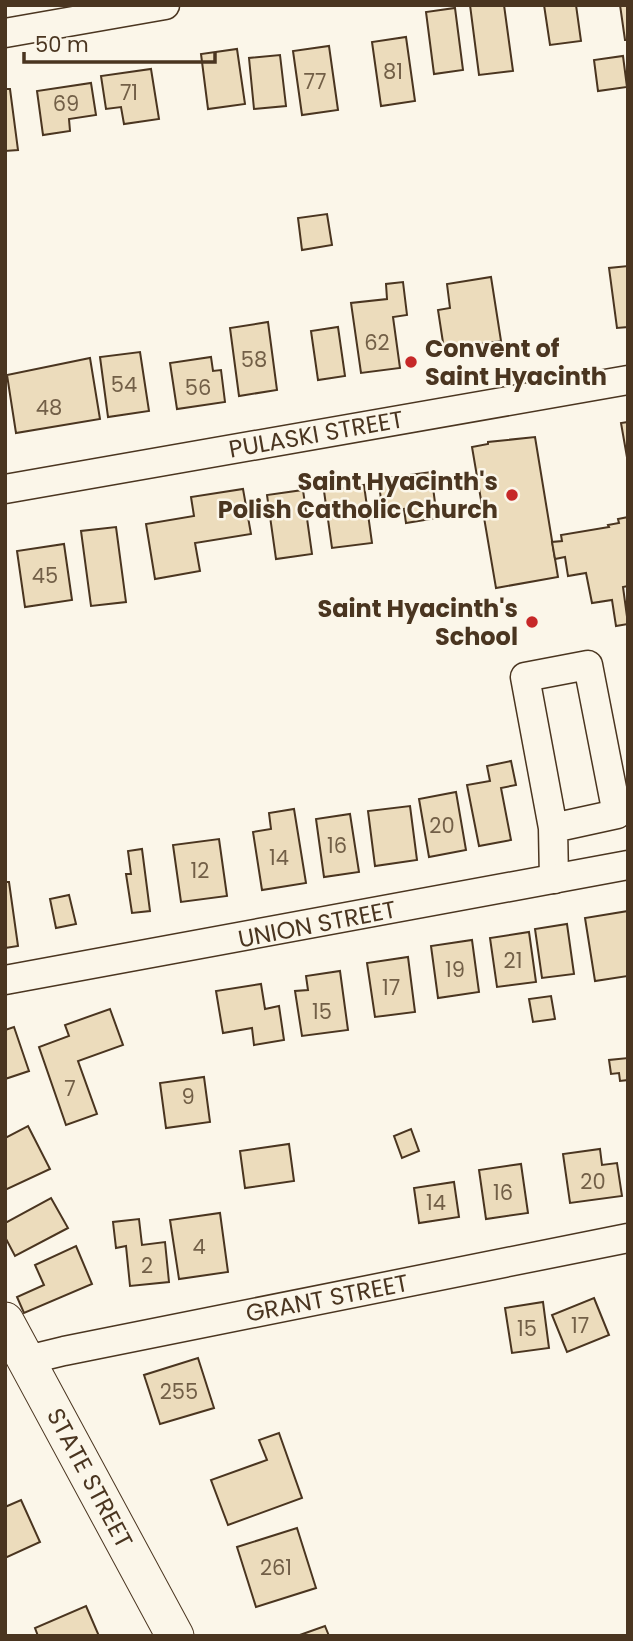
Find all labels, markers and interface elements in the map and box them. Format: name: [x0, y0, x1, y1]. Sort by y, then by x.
scale bar: [24, 21, 215, 65]
text: 50 m: [35, 30, 89, 59]
house number: 81: [383, 57, 403, 86]
house number: 77: [304, 67, 326, 96]
house number: 71: [120, 78, 138, 107]
house number: 69: [53, 89, 79, 118]
house number: 62: [364, 328, 390, 357]
place label: Convent of Saint Hyacinth: [425, 332, 607, 393]
house number: 58: [241, 345, 267, 374]
marker: Convent of Saint Hyacinth: [403, 354, 419, 370]
house number: 54: [111, 370, 137, 399]
house number: 56: [185, 373, 211, 402]
house number: 48: [36, 393, 62, 422]
street label: PULASKI STREET: [226, 402, 406, 466]
place label: Saint Hyacinth's Polish Catholic Church: [218, 465, 498, 526]
marker: Saint Hyacinth's Polish Catholic Church: [504, 487, 520, 503]
house number: 45: [32, 561, 58, 590]
place label: Saint Hyacinth's School: [317, 592, 518, 653]
marker: Saint Hyacinth's School: [524, 614, 540, 630]
house number: 20: [429, 811, 455, 840]
house number: 16: [327, 831, 347, 860]
house number: 14: [269, 843, 289, 872]
house number: 12: [191, 856, 209, 885]
street label: UNION STREET: [235, 892, 399, 956]
house number: 21: [504, 946, 522, 975]
house number: 19: [445, 955, 465, 984]
house number: 17: [382, 973, 400, 1002]
house number: 15: [312, 997, 332, 1026]
house number: 7: [64, 1074, 76, 1103]
house number: 9: [181, 1082, 195, 1111]
house number: 20: [580, 1167, 606, 1196]
house number: 16: [493, 1178, 513, 1207]
house number: 14: [426, 1188, 446, 1217]
house number: 4: [192, 1232, 206, 1261]
house number: 2: [141, 1251, 153, 1280]
street label: GRANT STREET: [243, 1266, 411, 1330]
house number: 17: [571, 1311, 589, 1340]
house number: 15: [517, 1314, 537, 1343]
house number: 255: [160, 1377, 198, 1406]
street label: STATE STREET: [39, 1402, 141, 1554]
house number: 261: [260, 1553, 292, 1582]

